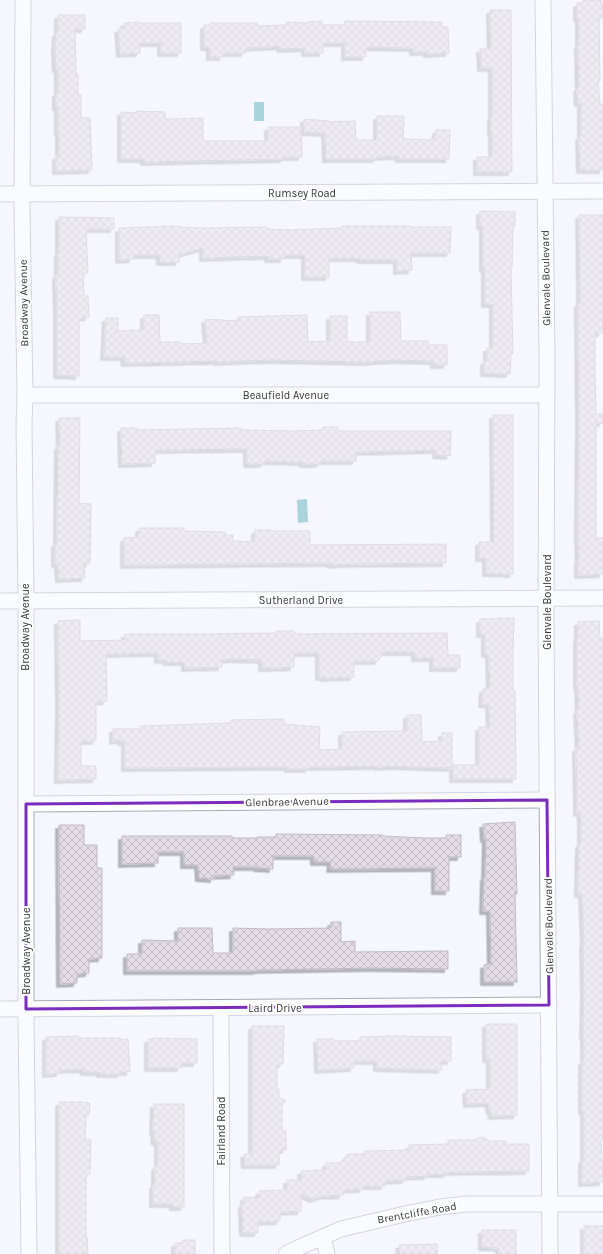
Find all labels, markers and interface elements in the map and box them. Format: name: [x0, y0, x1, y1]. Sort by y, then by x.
street label: Rumsey Road: [268, 187, 336, 200]
street label: Glenvale Boulevard: [539, 230, 553, 326]
street label: Broadway Avenue: [17, 259, 31, 347]
street label: Beaufield Avenue: [243, 389, 330, 402]
street label: Glenvale Boulevard: [541, 554, 554, 650]
street label: Broadway Avenue: [19, 583, 32, 671]
street label: Sutherland Drive: [259, 594, 344, 607]
street label: Glenbrae Avenue: [245, 795, 329, 809]
street label: Glenvale Boulevard: [542, 878, 556, 974]
street label: Broadway Avenue: [20, 907, 33, 995]
street label: Laird Drive: [248, 1002, 302, 1015]
street label: Fairland Road: [215, 1096, 228, 1166]
street label: Brentcliffe Road: [376, 1200, 458, 1226]

